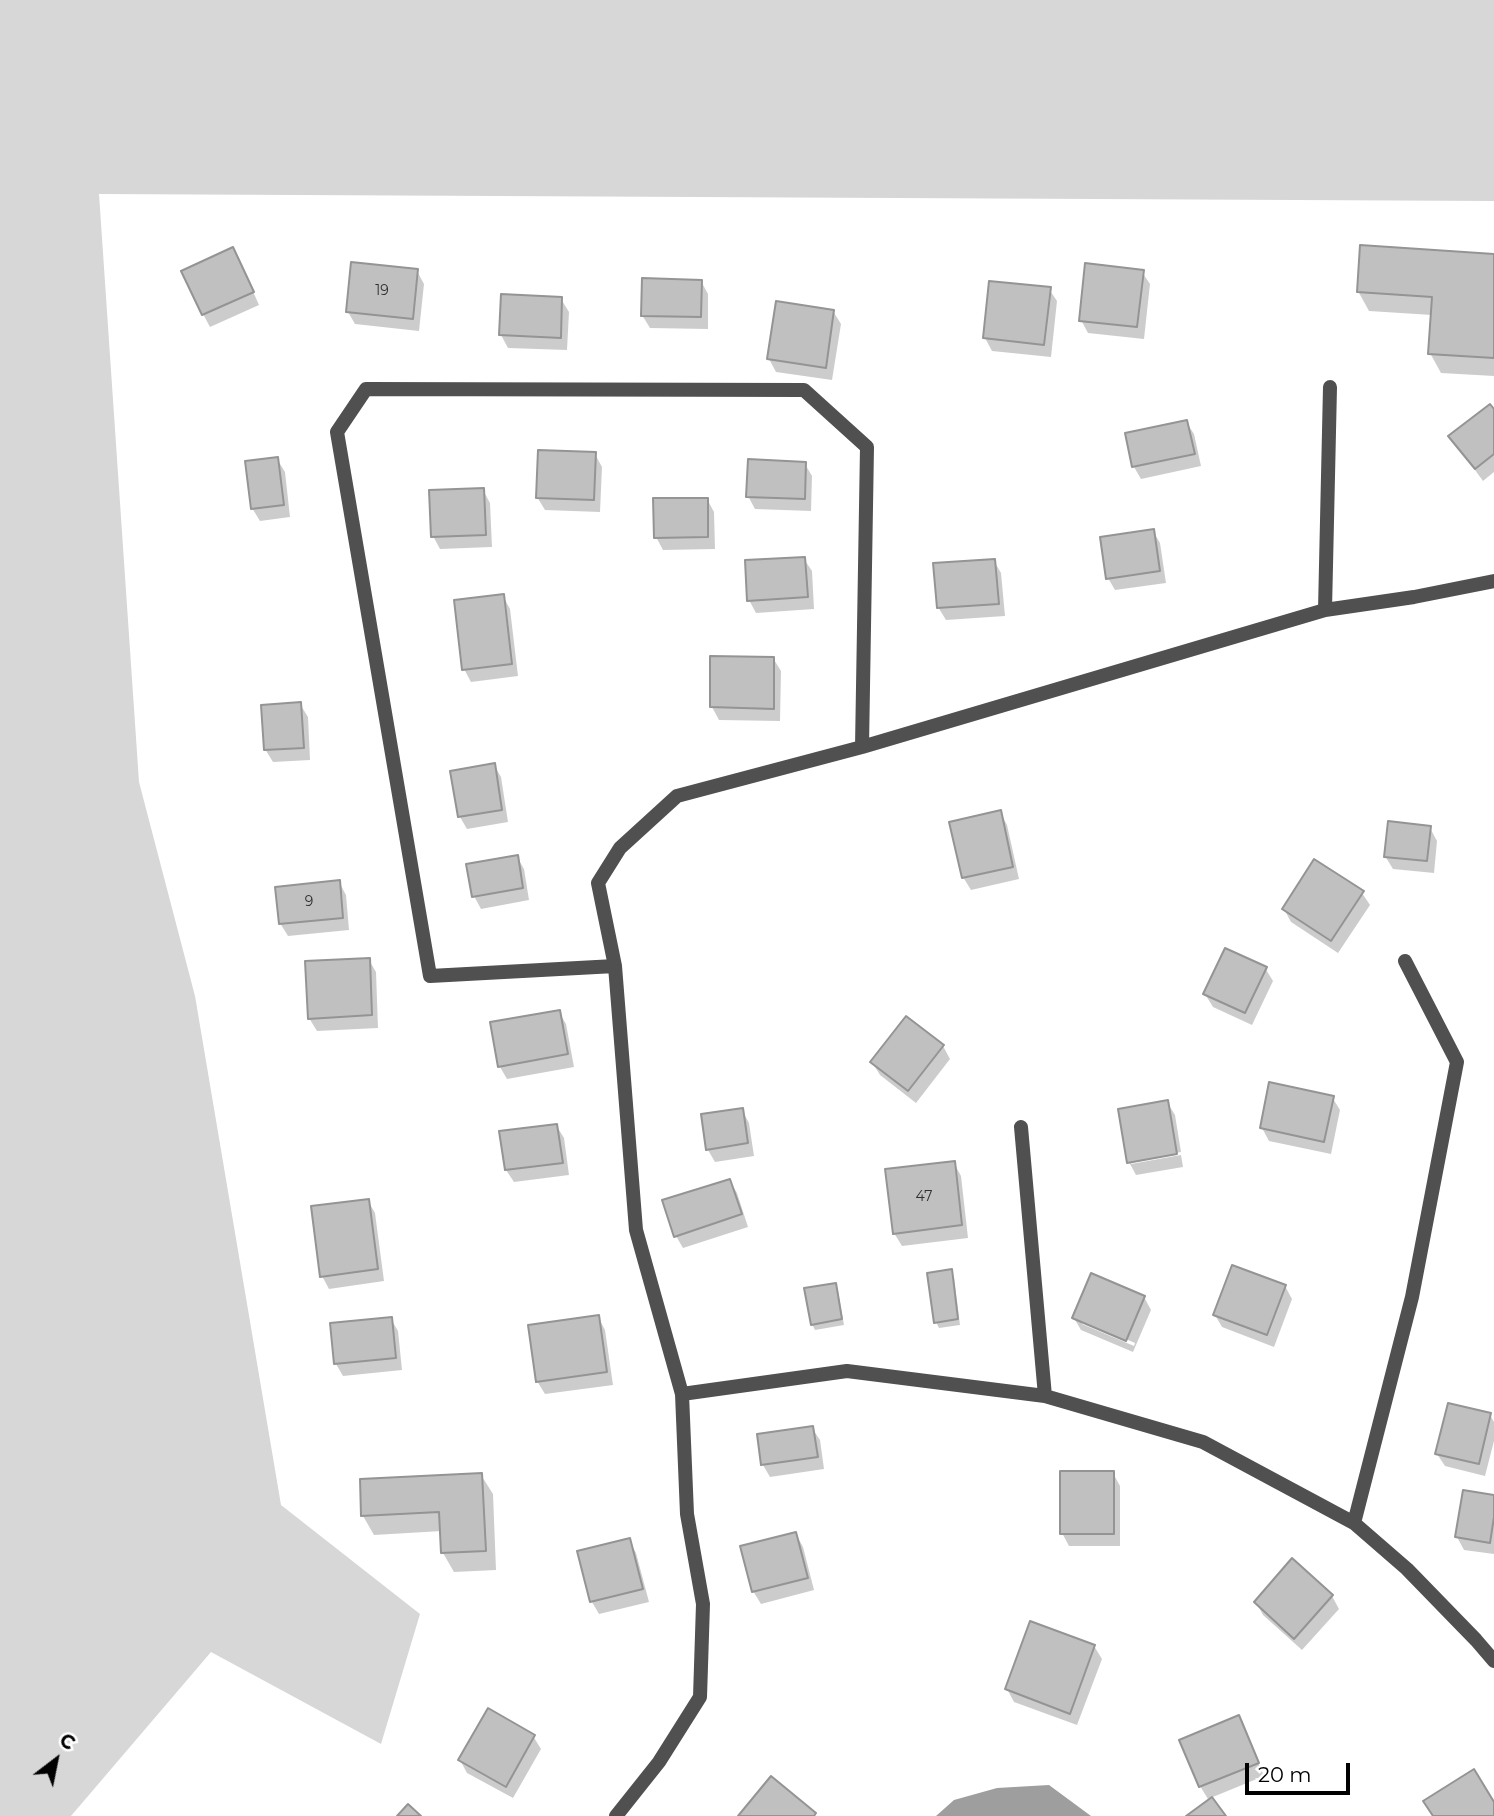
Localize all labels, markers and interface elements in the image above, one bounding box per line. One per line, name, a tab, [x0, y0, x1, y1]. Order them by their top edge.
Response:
house number: 19	[375, 283, 389, 299]
house number: 9	[305, 894, 313, 910]
house number: 47	[916, 1189, 932, 1205]
north arrow	[21, 1725, 91, 1795]
text: С	[55, 1728, 79, 1755]
scale bar	[1249, 1750, 1354, 1794]
text: 20 m	[1258, 1762, 1312, 1787]

